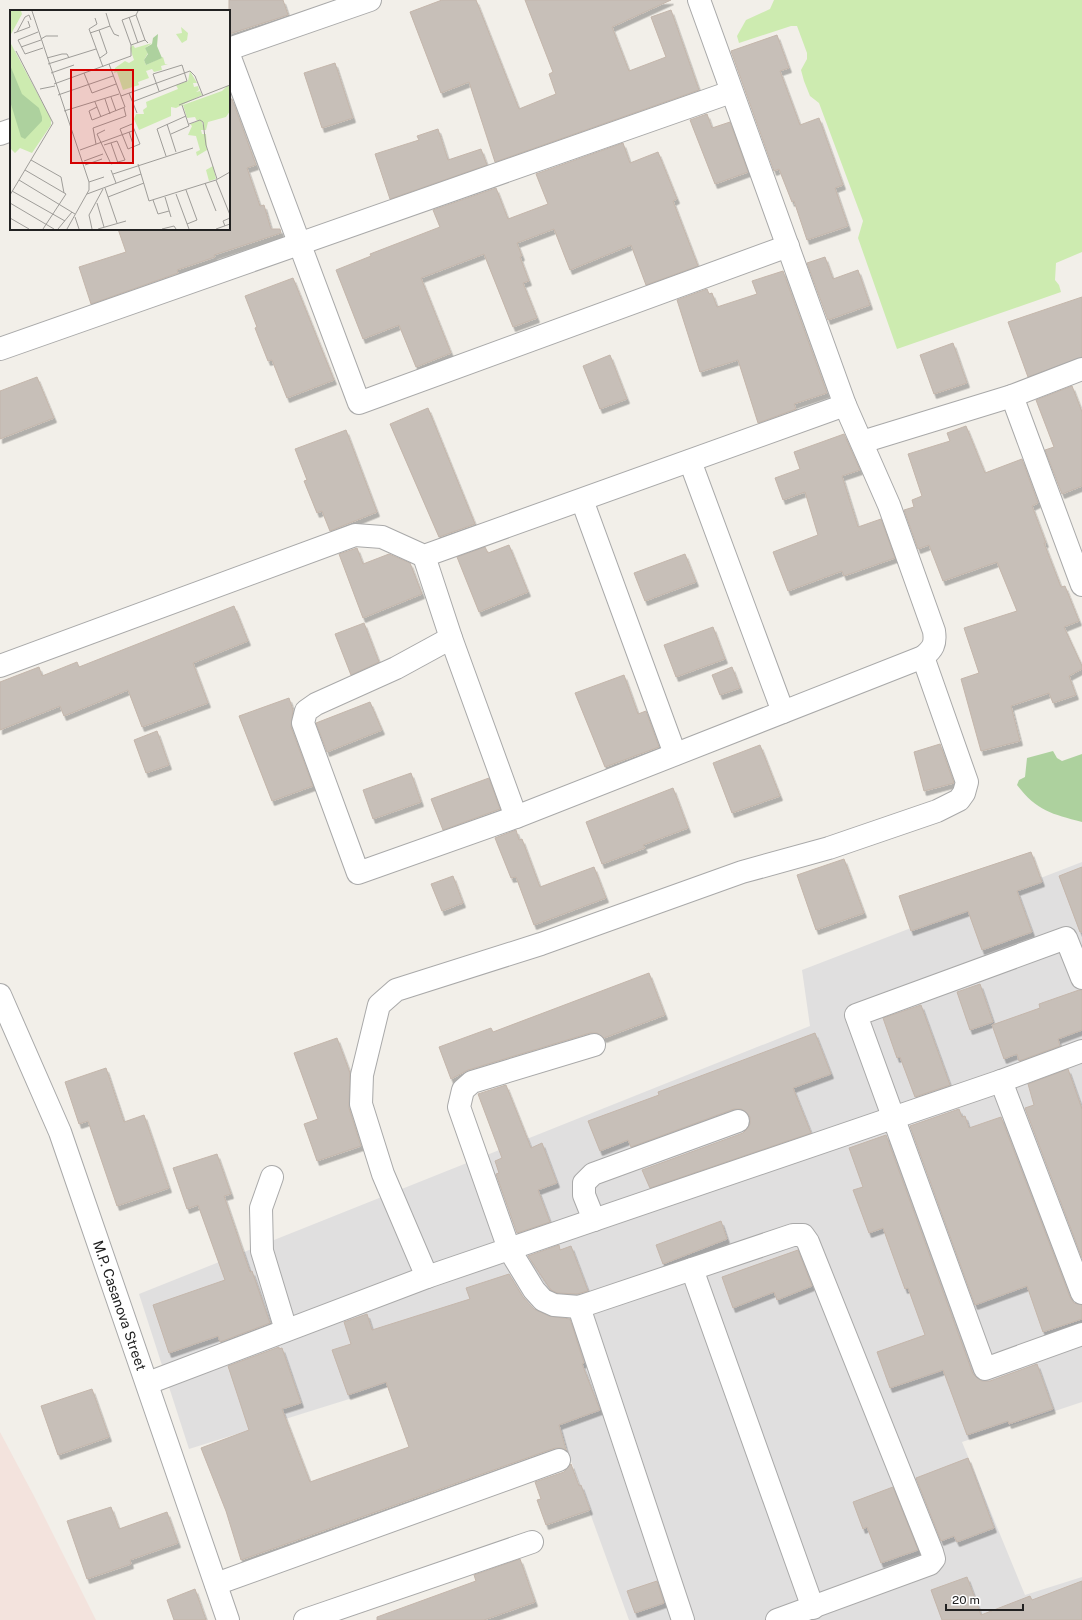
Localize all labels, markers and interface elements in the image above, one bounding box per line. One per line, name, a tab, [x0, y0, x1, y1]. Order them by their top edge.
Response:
inset map	[10, 10, 230, 230]
street label: M.P. Casanova Street	[90, 1238, 149, 1373]
scale bar	[946, 1586, 1023, 1612]
text: 20 m	[952, 1593, 980, 1607]

